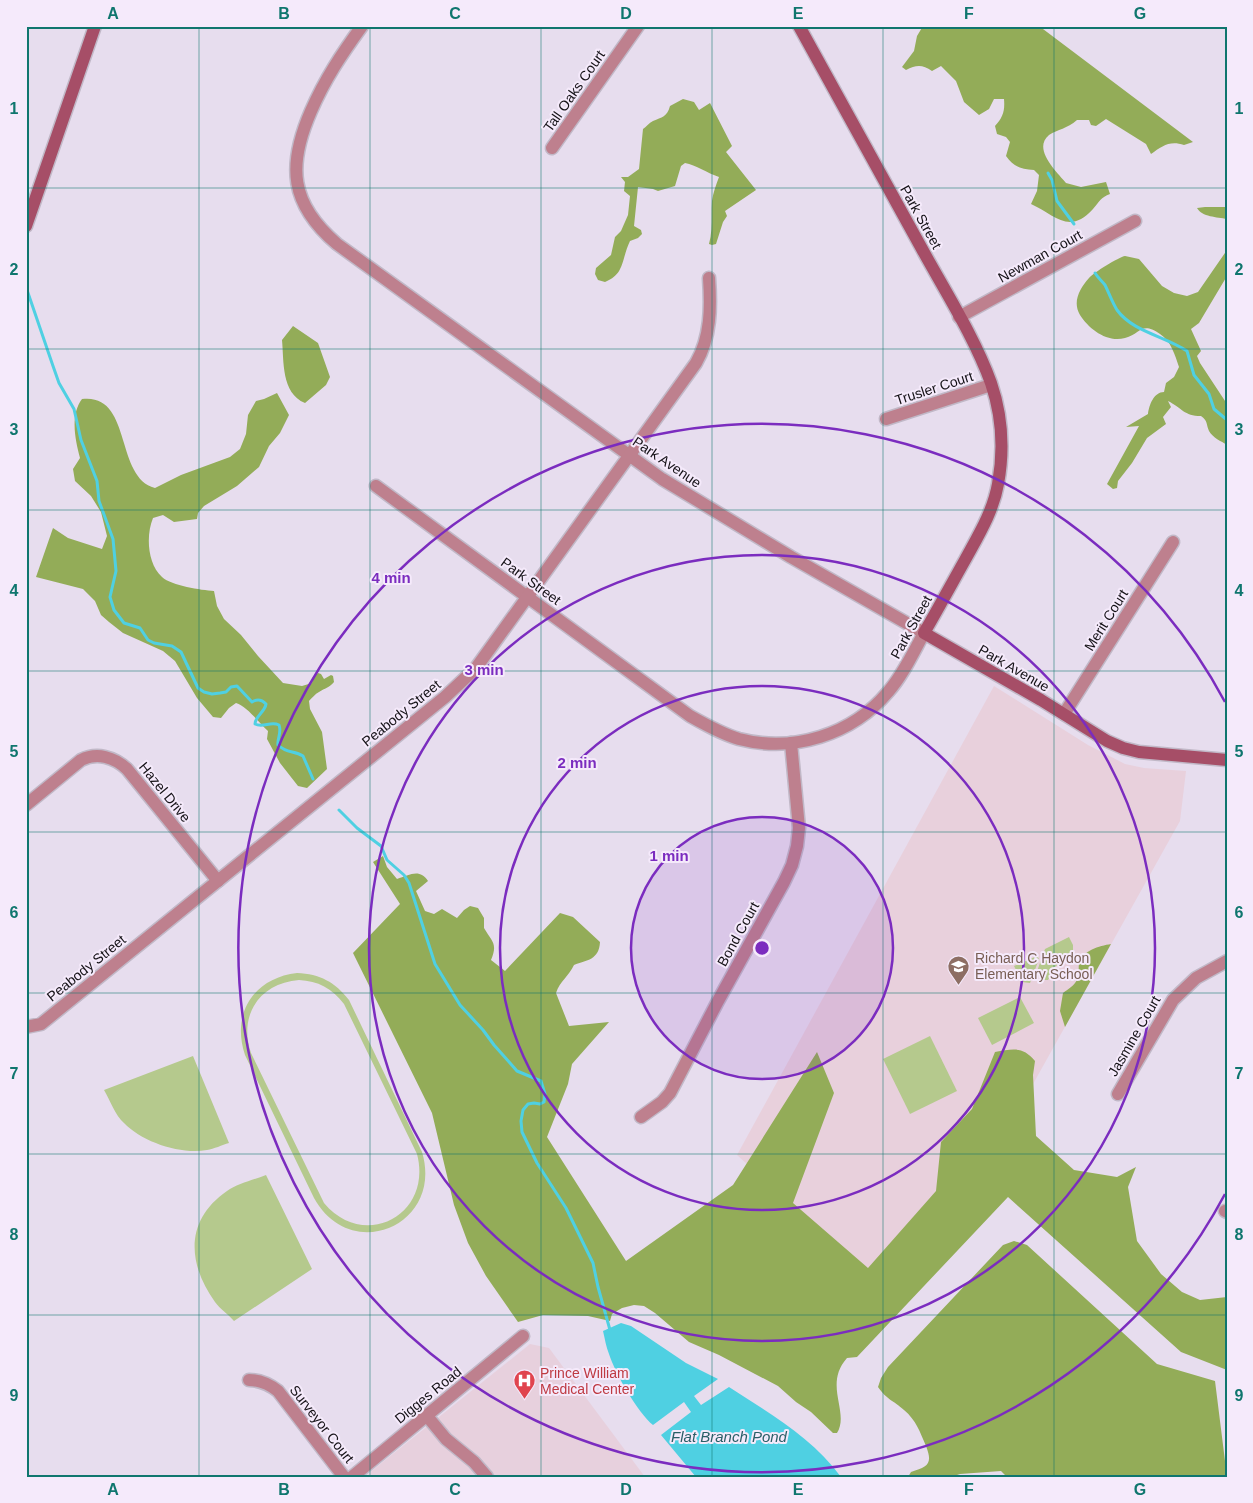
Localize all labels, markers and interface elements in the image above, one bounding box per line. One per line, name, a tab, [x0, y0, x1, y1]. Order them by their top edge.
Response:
text: A	[107, 5, 119, 22]
text: B	[278, 5, 290, 22]
text: C	[449, 5, 461, 22]
text: D	[620, 5, 632, 22]
text: E	[793, 5, 804, 22]
text: F	[964, 5, 974, 22]
text: G	[1134, 5, 1146, 22]
street label: Tall Oaks Court	[540, 47, 608, 135]
text: 1	[10, 100, 19, 117]
text: 1	[1235, 100, 1244, 117]
street label: Park Street	[897, 182, 945, 252]
street label: Newman Court	[995, 226, 1085, 286]
text: 2	[10, 261, 19, 278]
text: 2	[1235, 261, 1244, 278]
street label: Trusler Court	[893, 368, 975, 408]
text: 3	[10, 421, 19, 438]
text: 3	[1235, 421, 1244, 438]
street label: Park Avenue	[630, 433, 704, 491]
street label: Park Street	[498, 554, 564, 608]
text: 4 min	[371, 569, 411, 586]
text: 4	[10, 582, 19, 599]
text: 4	[1235, 582, 1244, 599]
street label: Merit Court	[1081, 586, 1131, 654]
street label: Park Street	[887, 592, 935, 662]
street label: Park Avenue	[976, 641, 1052, 695]
text: 3 min	[464, 661, 504, 678]
street label: Peabody Street	[358, 676, 444, 750]
text: 5	[10, 743, 19, 760]
text: 5	[1235, 743, 1244, 760]
text: 2 min	[557, 754, 597, 771]
street label: Hazel Drive	[136, 759, 194, 825]
text: 1 min	[649, 847, 689, 864]
street label: Bond Court	[714, 899, 762, 969]
text: 6	[10, 904, 19, 921]
text: 6	[1235, 904, 1244, 921]
street label: Peabody Street	[43, 931, 129, 1005]
centre of rings	[753, 939, 771, 957]
place label: Richard C Haydon Elementary School	[975, 950, 1093, 982]
school or university icon: Richard C Haydon Elementary School	[947, 954, 971, 985]
street label: Jasmine Court	[1105, 993, 1164, 1079]
text: 7	[10, 1065, 19, 1082]
text: 7	[1235, 1065, 1244, 1082]
text: 8	[10, 1226, 19, 1243]
text: 8	[1235, 1226, 1244, 1243]
street label: Digges Road	[392, 1363, 464, 1427]
place label: Prince William Medical Center	[540, 1365, 634, 1397]
hospital icon: Prince William Medical Center	[512, 1369, 536, 1400]
street label: Surveyor Court	[287, 1382, 357, 1466]
text: 9	[10, 1387, 19, 1404]
text: 9	[1235, 1387, 1244, 1404]
water label: Flat Branch Pond	[671, 1428, 788, 1445]
text: A	[107, 1481, 119, 1498]
text: B	[278, 1481, 290, 1498]
text: C	[449, 1481, 461, 1498]
text: D	[620, 1481, 632, 1498]
text: E	[793, 1481, 804, 1498]
text: F	[964, 1481, 974, 1498]
text: G	[1134, 1481, 1146, 1498]

